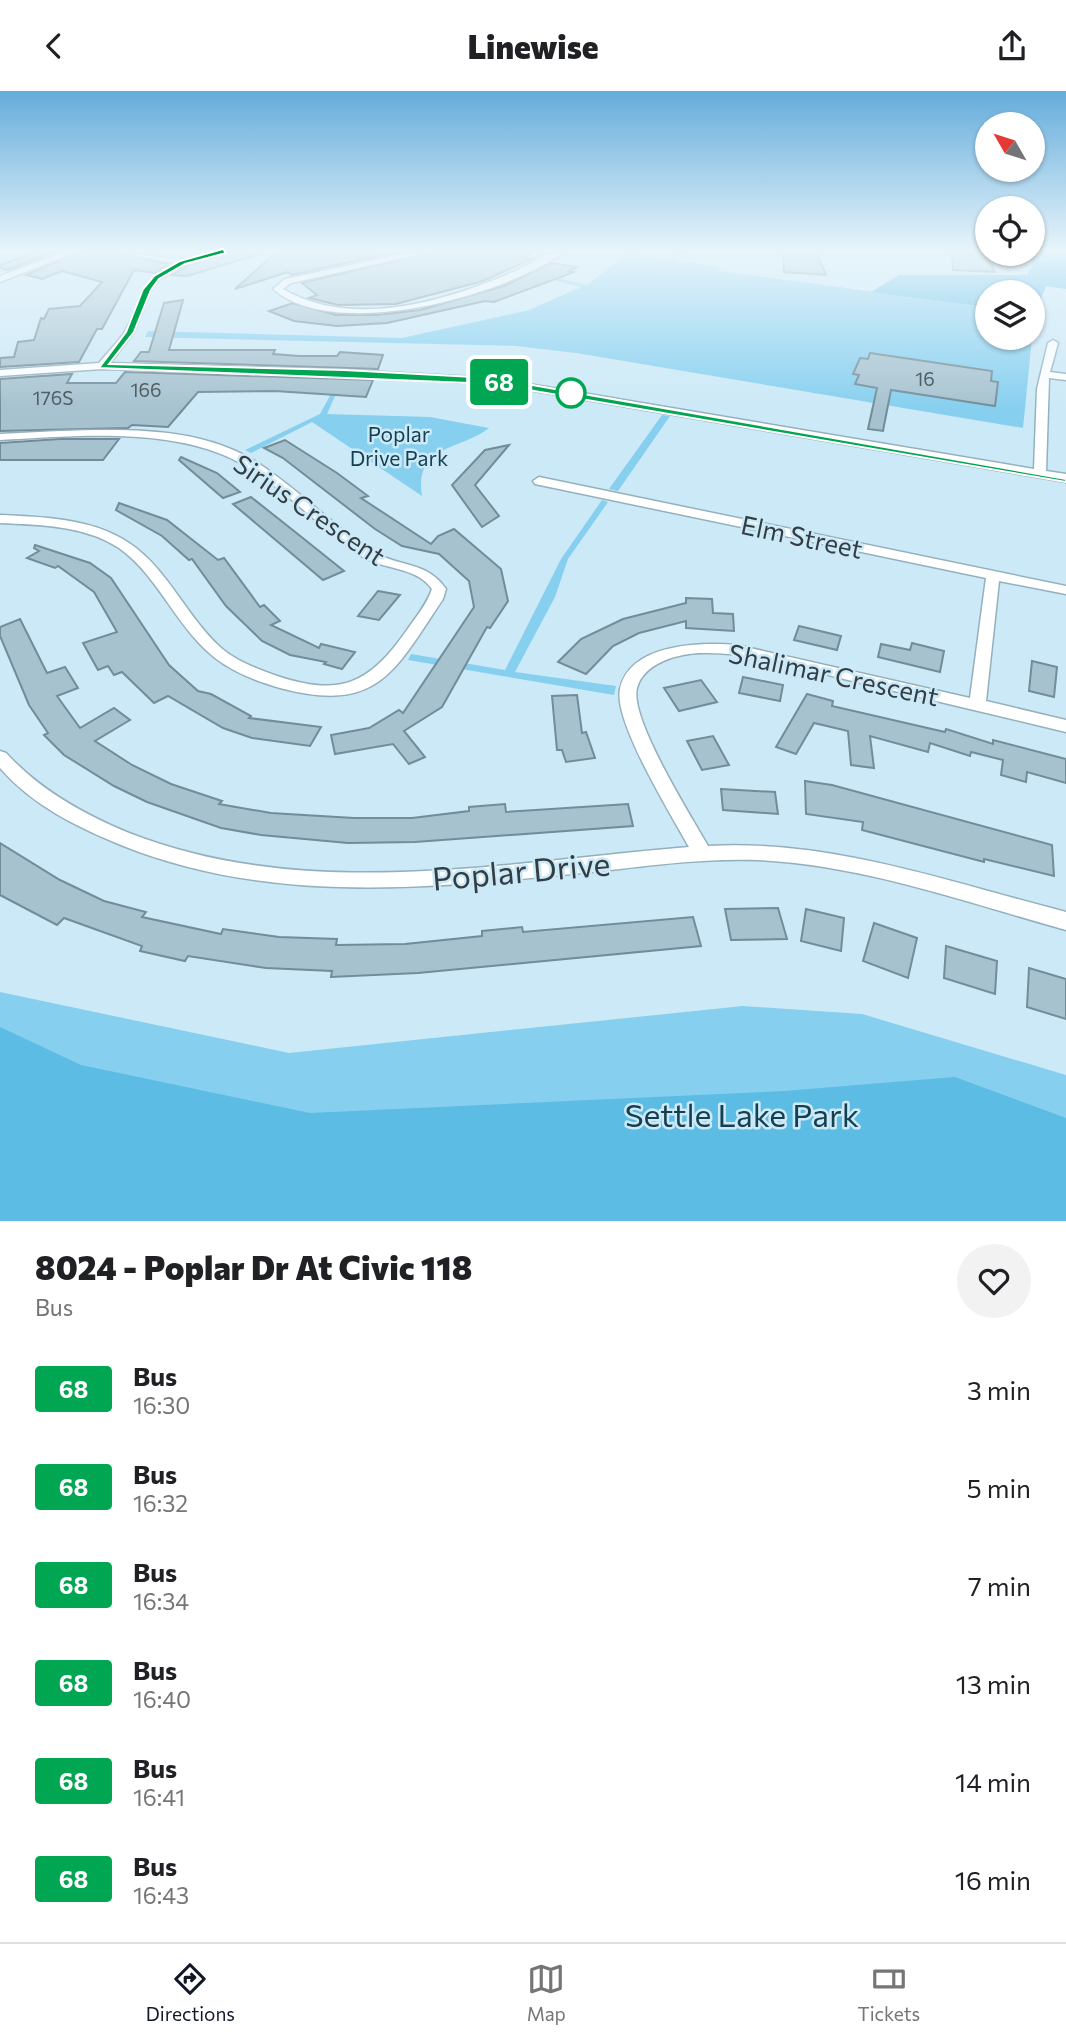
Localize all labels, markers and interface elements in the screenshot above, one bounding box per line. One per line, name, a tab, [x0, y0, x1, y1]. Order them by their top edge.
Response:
text: Linewise	[467, 26, 599, 66]
icon: back	[35, 27, 73, 65]
icon: share	[993, 27, 1031, 65]
north arrow	[975, 112, 1045, 182]
map controls	[975, 112, 1045, 350]
button: locate	[975, 196, 1045, 266]
button: layers	[975, 280, 1045, 350]
line badge: 68	[468, 359, 530, 405]
text: 68	[484, 367, 514, 396]
house number: 16	[915, 367, 935, 390]
house number: 166	[130, 378, 162, 401]
unlabelled marker	[556, 378, 586, 408]
house number: 176S	[33, 386, 73, 409]
park label: Poplar Drive Park	[350, 421, 448, 470]
street label: Sirius Crescent	[228, 447, 392, 571]
street label: Elm Street	[739, 508, 865, 564]
street label: Shalimar Crescent	[726, 637, 942, 711]
street label: Poplar Drive	[430, 842, 612, 898]
park label: Settle Lake Park	[625, 1094, 859, 1134]
button: heart	[957, 1244, 1031, 1318]
text: 8024 - Poplar Dr At Civic 118	[35, 1246, 472, 1287]
text: Bus	[35, 1293, 73, 1321]
text: Bus	[133, 1360, 177, 1391]
text: 68	[59, 1374, 88, 1403]
text: 3 min	[967, 1374, 1031, 1405]
text: 16:30	[133, 1391, 190, 1419]
text: Bus	[133, 1458, 177, 1489]
text: 68	[59, 1472, 88, 1501]
text: 5 min	[967, 1472, 1031, 1503]
text: 16:32	[133, 1489, 188, 1517]
text: Bus	[133, 1556, 177, 1587]
text: 68	[59, 1570, 88, 1599]
text: 7 min	[968, 1570, 1031, 1601]
text: 16:34	[133, 1587, 189, 1615]
text: Bus	[133, 1654, 177, 1685]
text: 68	[59, 1668, 88, 1697]
text: 13 min	[956, 1668, 1031, 1699]
text: 16:40	[133, 1685, 191, 1713]
text: Bus	[133, 1752, 177, 1783]
text: 68	[59, 1766, 88, 1795]
text: 14 min	[955, 1766, 1031, 1797]
text: 16:41	[133, 1783, 185, 1811]
text: Bus	[133, 1850, 177, 1881]
text: 68	[59, 1864, 88, 1893]
text: 16 min	[955, 1864, 1031, 1895]
text: 16:43	[133, 1881, 189, 1909]
tab: Directions	[146, 1960, 235, 2025]
tab: Map	[527, 1960, 566, 2025]
tab: Tickets	[857, 1960, 920, 2025]

